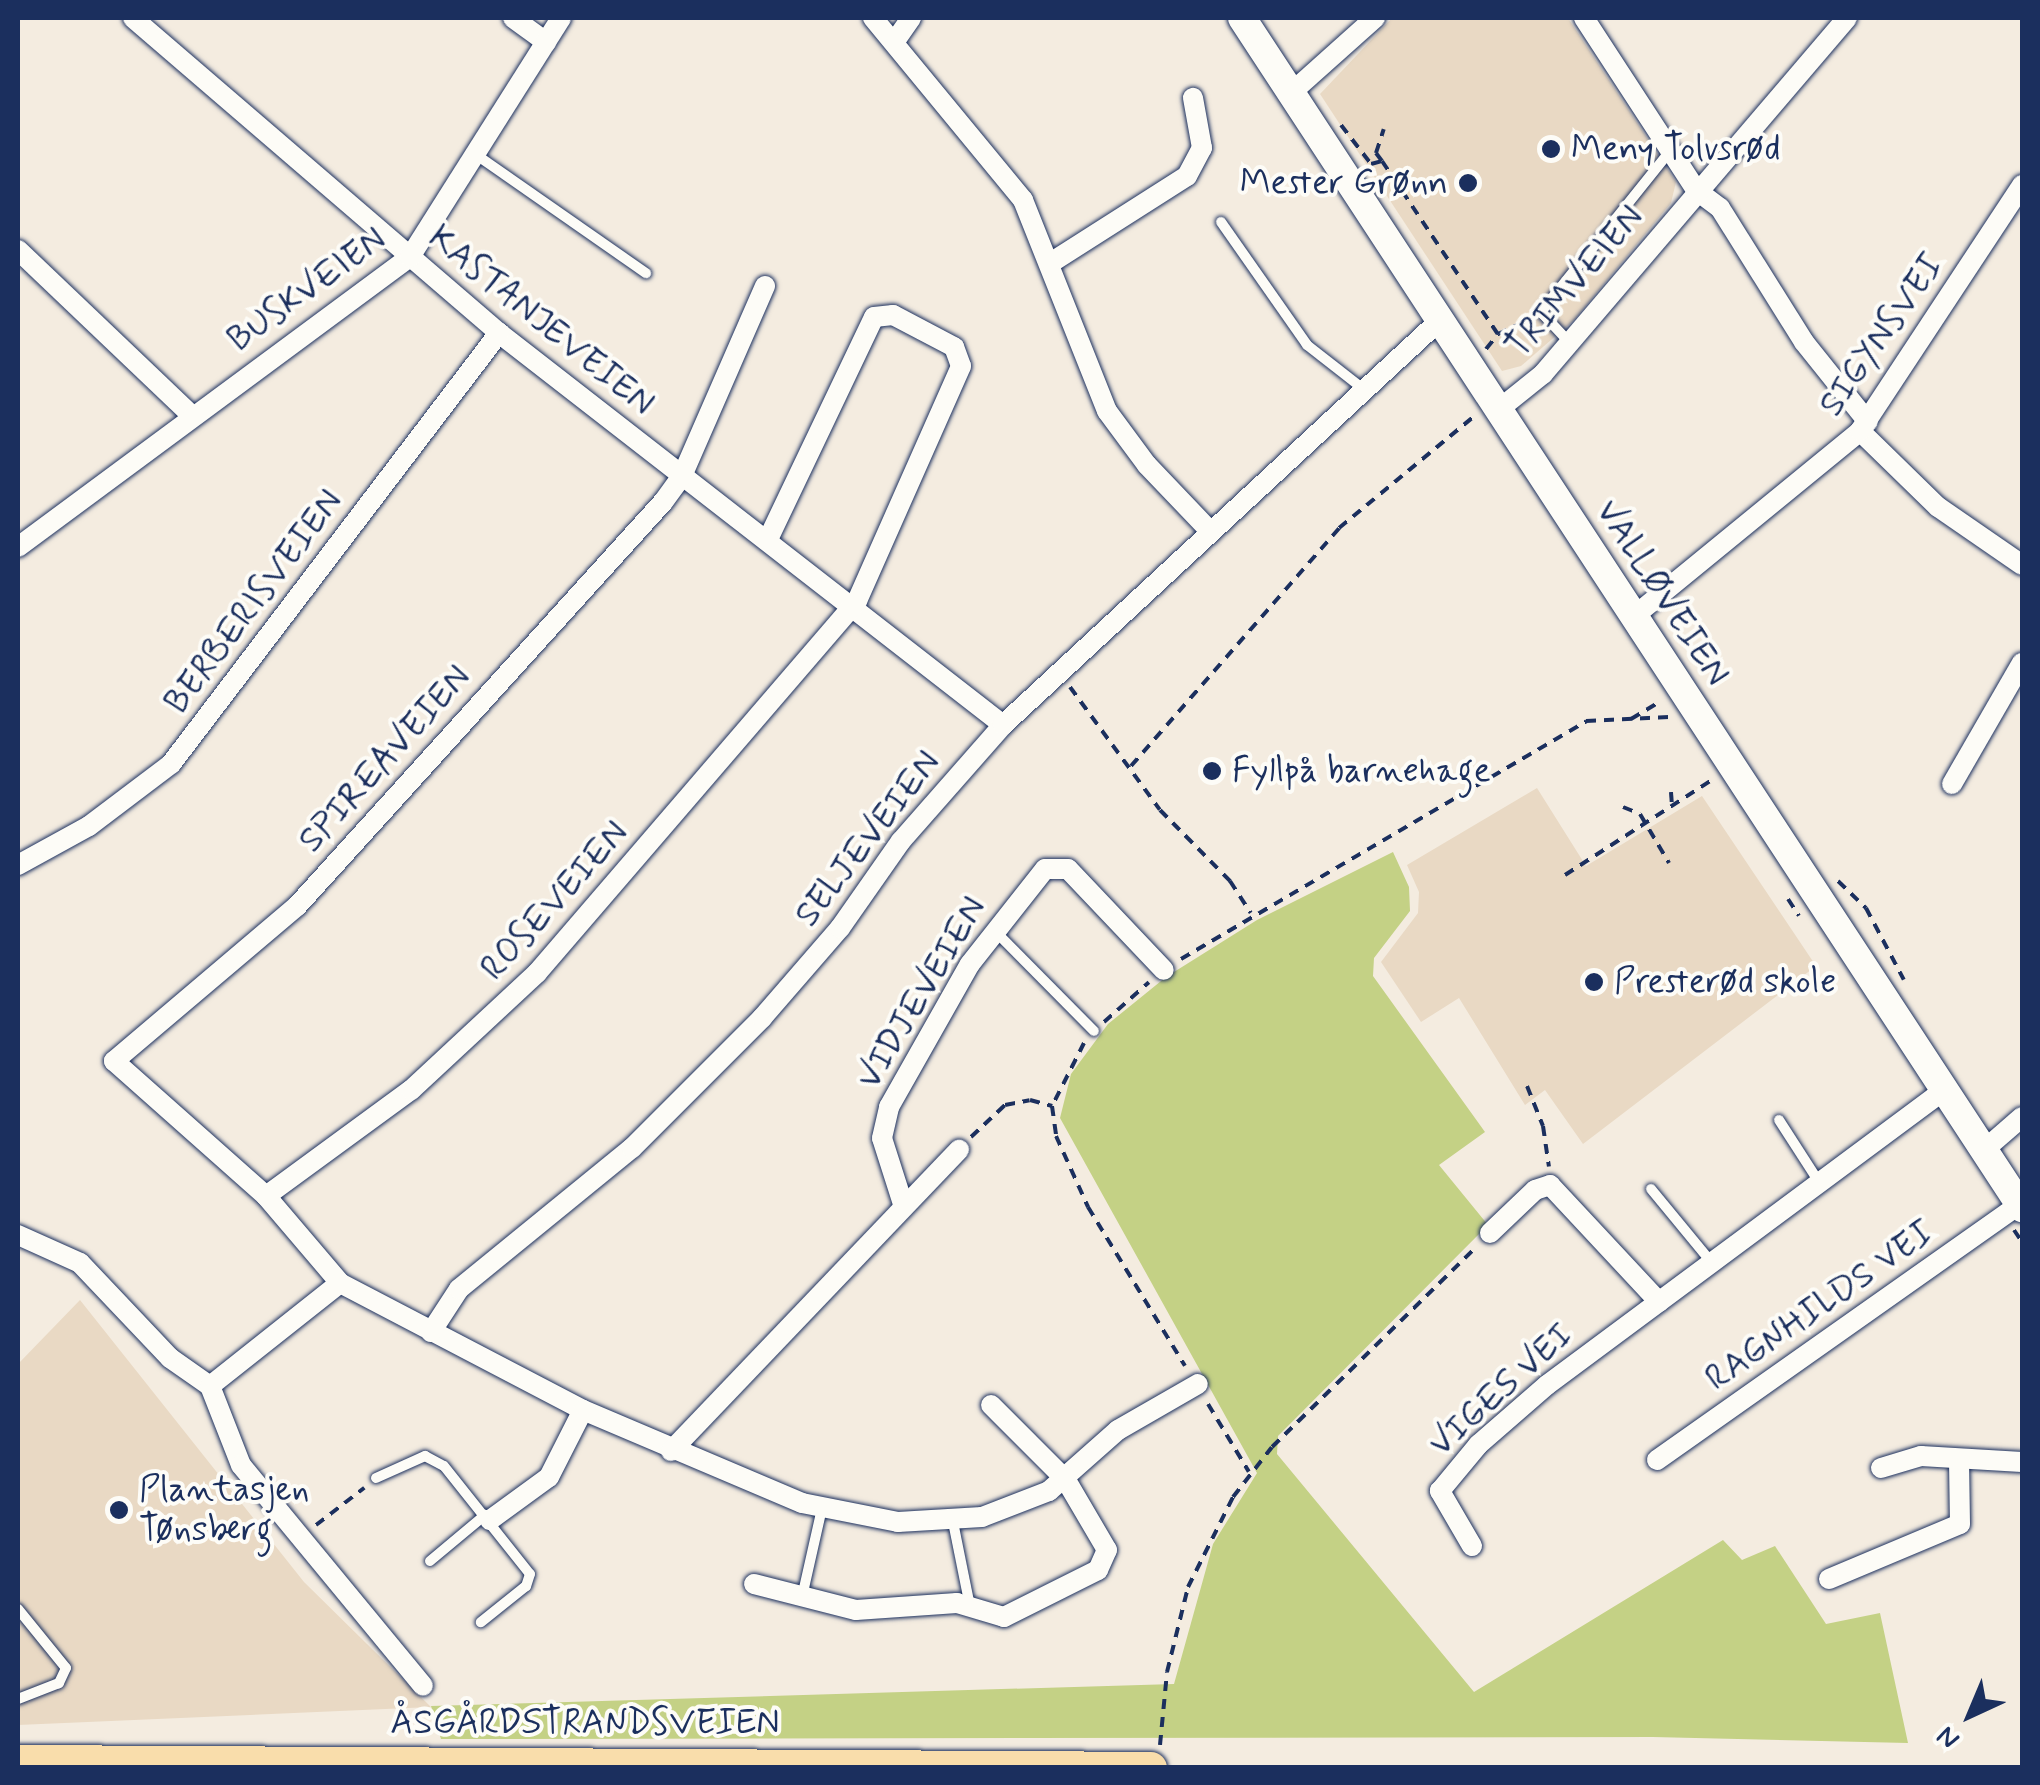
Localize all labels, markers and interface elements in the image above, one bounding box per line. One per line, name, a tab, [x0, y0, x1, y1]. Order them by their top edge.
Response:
place label: Meny Tolvsrød	[1571, 128, 1780, 170]
marker: Meny Tolvsrød	[1540, 138, 1562, 160]
place label: Mester Grønn	[1242, 162, 1448, 204]
marker: Mester Grønn	[1457, 172, 1479, 194]
street label: TRIMVEIEN	[1497, 197, 1653, 367]
street label: KASTANJEVEIEN	[419, 217, 663, 425]
street label: BUSKVEIEN	[220, 219, 394, 361]
street label: SIGYNSVEI	[1811, 246, 1953, 424]
street label: BERBERISVEIEN	[156, 482, 352, 722]
street label: VALLØVEIEN	[1586, 492, 1738, 694]
street label: SPIREAVEIEN	[290, 657, 480, 861]
street label: SELJEVEIEN	[786, 743, 950, 935]
place label: Fyllpå barnehage	[1232, 750, 1491, 792]
marker: Fyllpå barnehage	[1201, 760, 1223, 782]
street label: ROSEVEIEN	[472, 813, 638, 989]
street label: VIDJEVEIEN	[848, 889, 996, 1097]
place label: Presterød skole	[1614, 961, 1837, 1003]
marker: Presterød skole	[1583, 971, 1605, 993]
street label: RAGNHILDS VEI	[1698, 1212, 1942, 1400]
street label: VIGES VEI	[1420, 1314, 1582, 1466]
place label: Plantasjen Tønsberg	[139, 1469, 309, 1551]
marker: Plantasjen Tønsberg	[108, 1499, 130, 1521]
north arrow	[1920, 1665, 2020, 1765]
street label: ÅSGÅRDSTRANDSVEIEN	[390, 1702, 780, 1744]
text: N	[1929, 1717, 1968, 1757]

